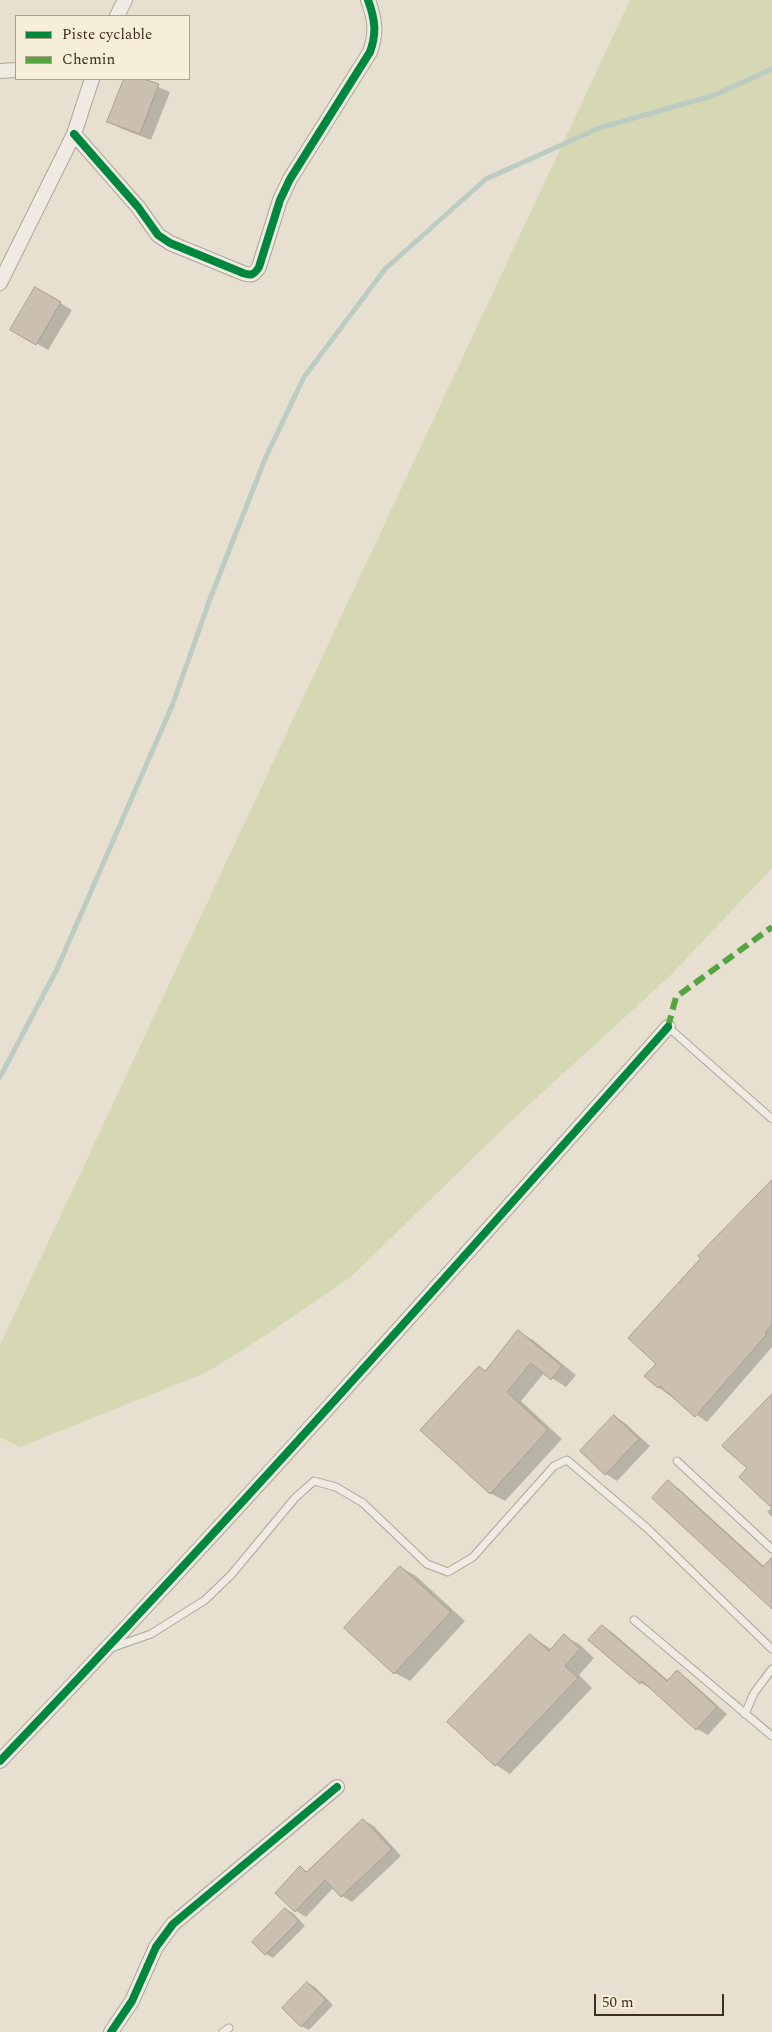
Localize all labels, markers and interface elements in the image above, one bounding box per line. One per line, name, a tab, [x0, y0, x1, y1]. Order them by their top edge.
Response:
legend	[15, 15, 190, 80]
text: Piste cyclable	[62, 23, 152, 46]
text: Chemin	[62, 48, 115, 71]
scale bar	[597, 1984, 727, 2016]
text: 50 m	[602, 1991, 634, 2014]

